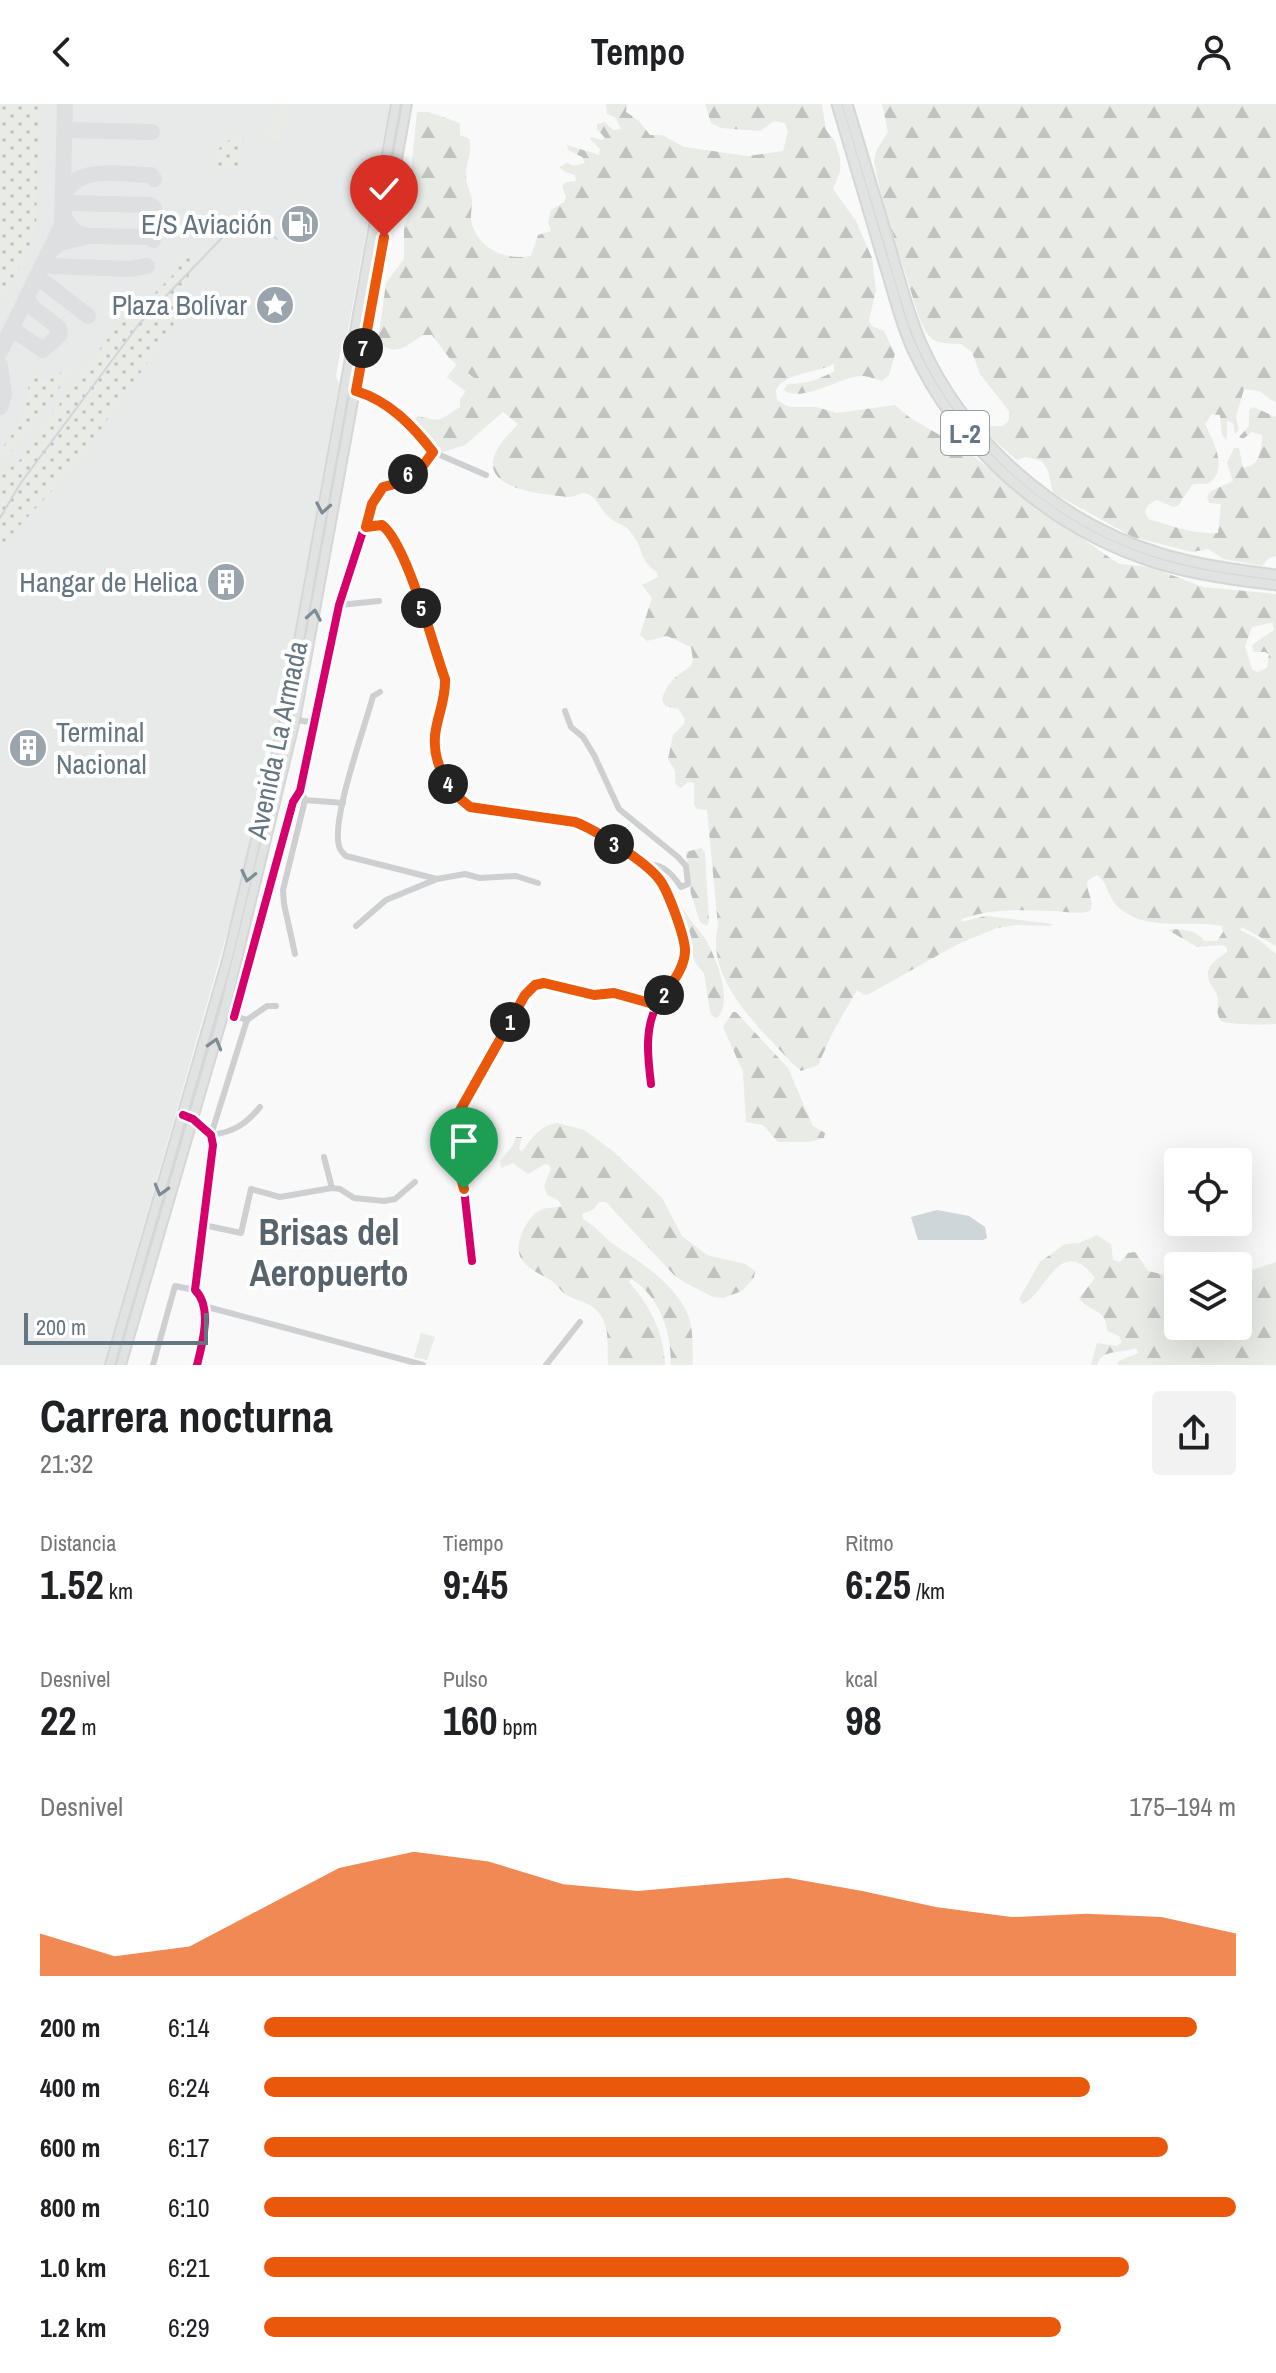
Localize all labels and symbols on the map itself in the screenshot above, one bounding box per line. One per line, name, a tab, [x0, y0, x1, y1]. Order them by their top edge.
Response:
pin	[350, 155, 418, 237]
fuel station icon: E/S Aviación	[279, 203, 321, 245]
place label: E/S Aviación	[141, 205, 272, 243]
place icon: Plaza Bolívar	[254, 284, 296, 326]
place label: Plaza Bolívar	[112, 286, 247, 324]
pin: 7	[343, 328, 383, 368]
road number: L-2	[941, 411, 989, 455]
pin: 6	[388, 454, 428, 494]
one-way arrow	[315, 501, 332, 515]
building icon: Hangar de Helica	[205, 561, 247, 603]
place label: Hangar de Helica	[19, 563, 198, 601]
pin: 5	[401, 588, 441, 628]
one-way arrow	[305, 609, 322, 622]
street label: Avenida La Armada	[237, 637, 317, 843]
place label: Terminal Nacional	[56, 713, 147, 783]
building icon: Terminal Nacional	[7, 727, 49, 769]
pin: 4	[428, 764, 468, 804]
pin: 3	[594, 824, 634, 864]
one-way arrow	[240, 868, 257, 882]
pin: 2	[644, 975, 684, 1015]
pin: 1	[490, 1002, 530, 1042]
one-way arrow	[206, 1037, 222, 1051]
pin	[430, 1107, 498, 1189]
one-way arrow	[154, 1183, 171, 1197]
district label: Brisas del Aeropuerto	[249, 1208, 409, 1297]
scale bar	[24, 1309, 208, 1345]

